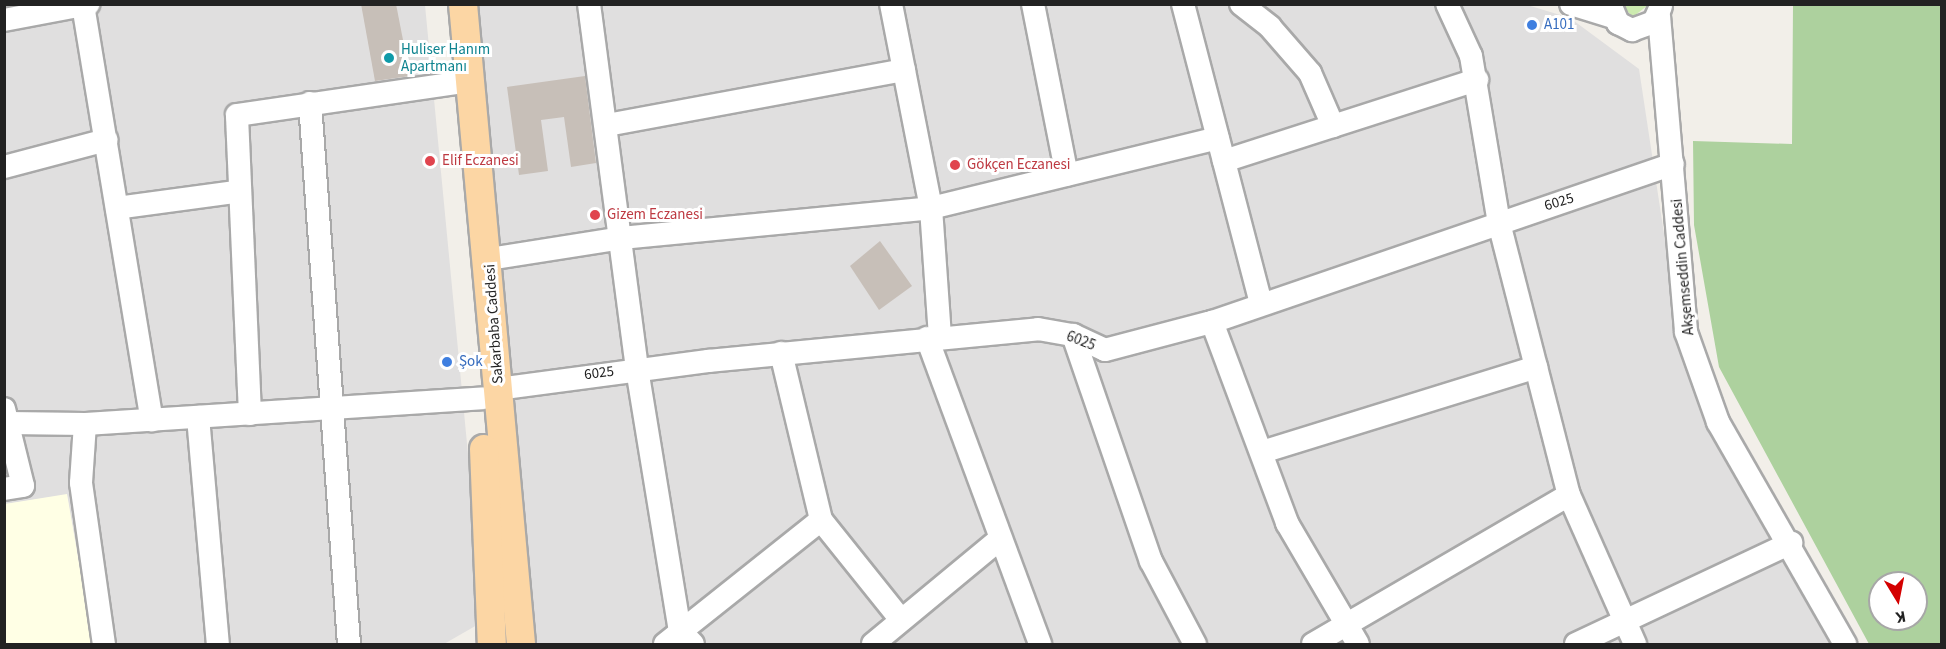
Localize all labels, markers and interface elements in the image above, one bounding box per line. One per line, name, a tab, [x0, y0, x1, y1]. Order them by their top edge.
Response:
place label: A101	[1544, 16, 1575, 34]
marker: A101	[1525, 18, 1539, 32]
place label: Huliser Hanım Apartmanı	[401, 40, 490, 75]
marker: Huliser Hanım Apartmanı	[382, 51, 396, 65]
place label: Elif Eczanesi	[442, 152, 519, 170]
marker: Elif Eczanesi	[423, 154, 437, 168]
place label: Gökçen Eczanesi	[967, 156, 1071, 174]
marker: Gökçen Eczanesi	[948, 158, 962, 172]
street label: 6025	[1542, 189, 1576, 215]
street label: Akşemseddin Caddesi	[1668, 198, 1698, 336]
place label: Gizem Eczanesi	[607, 206, 703, 224]
marker: Gizem Eczanesi	[588, 208, 602, 222]
street label: Sakarbaba Caddesi	[481, 263, 507, 385]
street label: 6025	[1064, 327, 1098, 355]
place label: Şok	[459, 353, 483, 371]
marker: Şok	[440, 355, 454, 369]
street label: 6025	[583, 362, 615, 384]
north arrow	[1868, 571, 1928, 631]
text: K	[1894, 605, 1908, 628]

